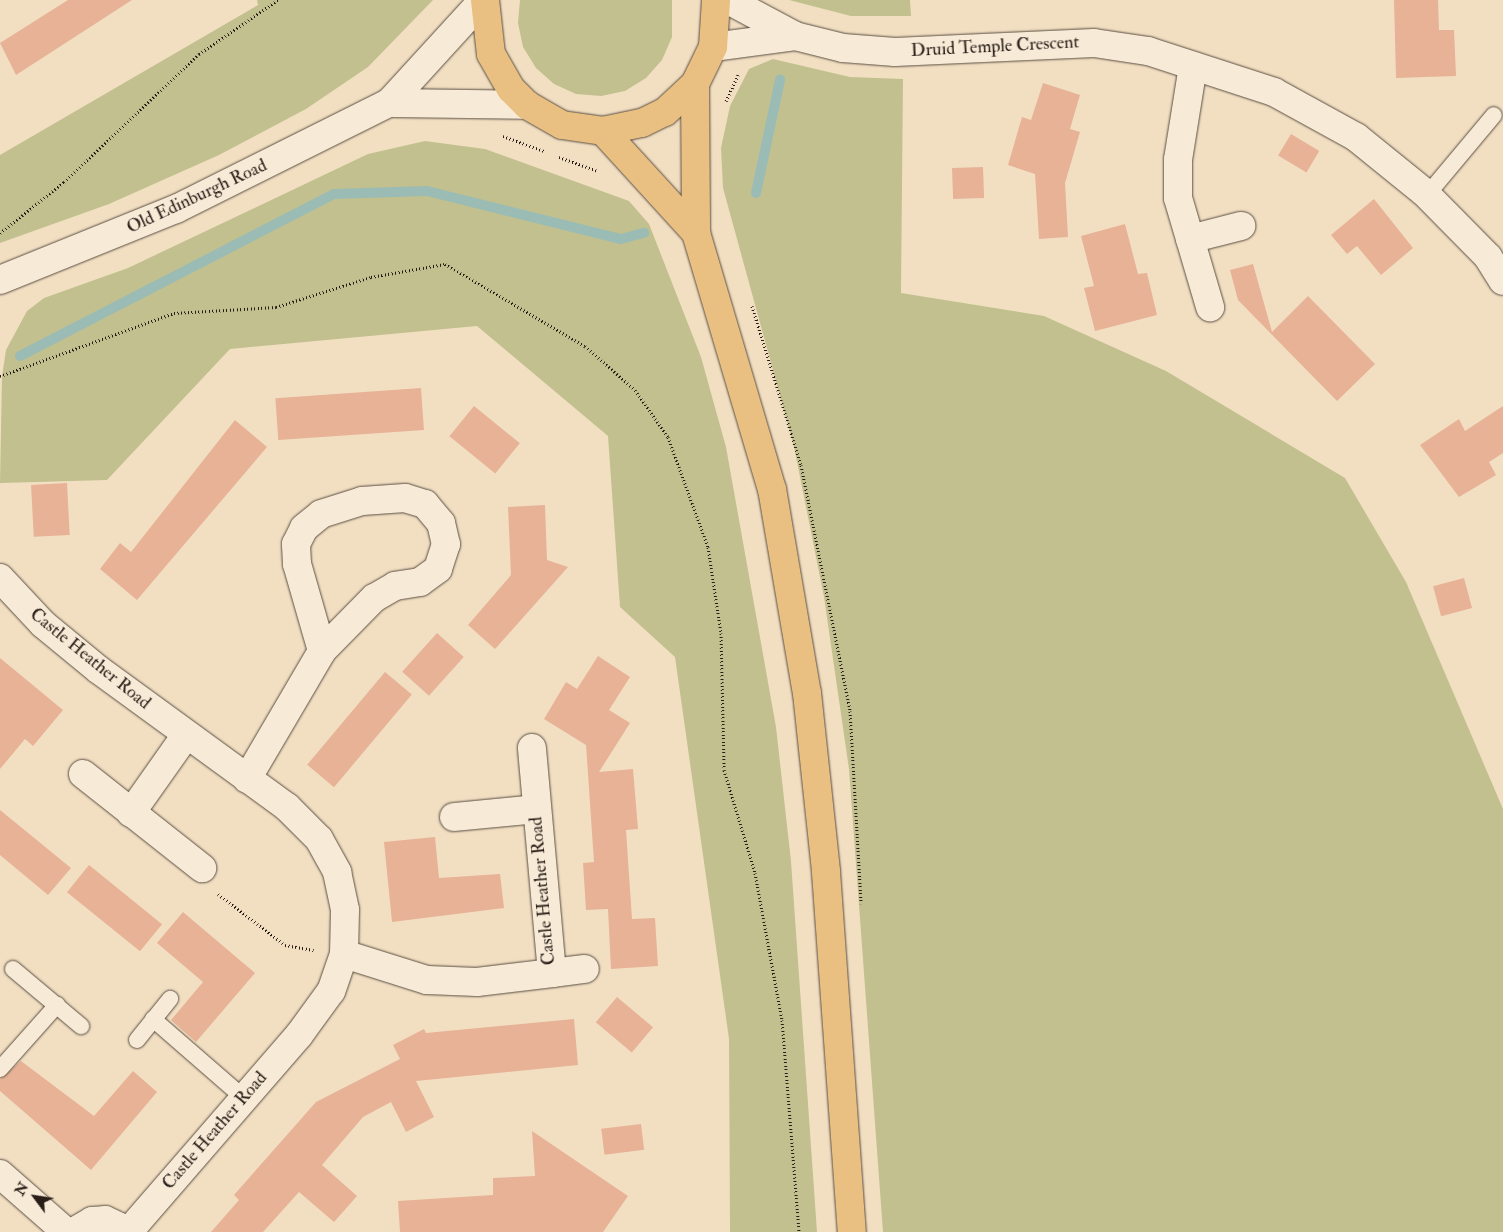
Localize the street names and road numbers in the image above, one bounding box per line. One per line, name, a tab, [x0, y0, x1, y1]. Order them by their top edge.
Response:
street label: Druid Temple Crescent	[910, 32, 1080, 62]
street label: Old Edinburgh Road	[124, 155, 270, 239]
street label: Castle Heather Road	[25, 604, 155, 714]
street label: Castle Heather Road	[526, 816, 560, 966]
street label: Castle Heather Road	[158, 1068, 272, 1194]

